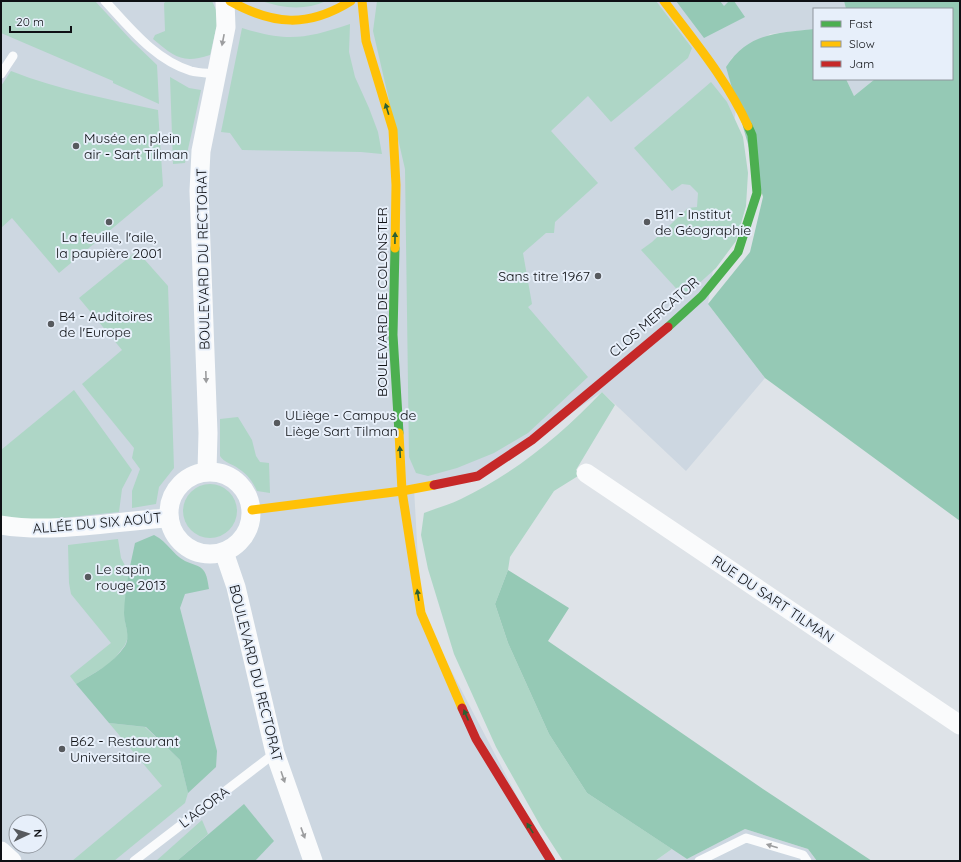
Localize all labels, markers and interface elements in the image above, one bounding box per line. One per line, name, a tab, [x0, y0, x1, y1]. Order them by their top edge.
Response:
scale bar	[10, 8, 71, 34]
legend	[813, 8, 953, 80]
text: 20 m	[16, 14, 44, 29]
text: Fast	[849, 16, 873, 31]
one-way arrow	[220, 34, 226, 46]
text: Slow	[849, 36, 875, 51]
text: Jam	[849, 56, 874, 71]
one-way arrow	[383, 103, 389, 115]
place label: Musée en plein air - Sart Tilman	[84, 129, 188, 163]
marker: Musée en plein air - Sart Tilman	[71, 141, 81, 151]
street label: BOULEVARD DU RECTORAT	[192, 168, 214, 350]
place label: B11 - Institut de Géographie	[655, 205, 751, 239]
street label: BOULEVARD DE COLONSTER	[373, 207, 391, 397]
marker: La feuille, l'aile, la paupière 2001	[104, 217, 114, 227]
marker: B11 - Institut de Géographie	[642, 217, 652, 227]
place label: La feuille, l'aile, la paupière 2001	[56, 228, 162, 262]
one-way arrow	[392, 231, 398, 244]
place label: Sans titre 1967	[498, 267, 590, 285]
marker: Sans titre 1967	[593, 271, 603, 281]
street label: CLOS MERCATOR	[605, 273, 703, 361]
place label: B4 - Auditoires de l'Europe	[59, 307, 153, 341]
marker: B4 - Auditoires de l'Europe	[46, 319, 56, 329]
one-way arrow	[203, 371, 209, 384]
place label: ULiège - Campus de Liège Sart Tilman	[285, 406, 416, 440]
marker: ULiège - Campus de Liège Sart Tilman	[272, 418, 282, 428]
one-way arrow	[396, 446, 403, 458]
street label: ALLÉE DU SIX AOÛT	[32, 508, 162, 538]
street label: RUE DU SART TILMAN	[708, 551, 838, 647]
place label: Le sapin rouge 2013	[96, 560, 166, 594]
marker: Le sapin rouge 2013	[83, 572, 93, 582]
street label: BOULEVARD DU RECTORAT	[225, 583, 287, 763]
one-way arrow	[415, 589, 421, 601]
one-way arrow	[462, 709, 468, 721]
place label: B62 - Restaurant Universitaire	[70, 732, 179, 766]
marker: B62 - Restaurant Universitaire	[57, 744, 67, 754]
one-way arrow	[280, 771, 286, 783]
street label: L'AGORA	[175, 782, 233, 832]
north arrow	[8, 814, 48, 854]
one-way arrow	[527, 822, 534, 834]
one-way arrow	[300, 827, 306, 839]
text: N	[31, 829, 45, 838]
one-way arrow	[766, 843, 778, 849]

